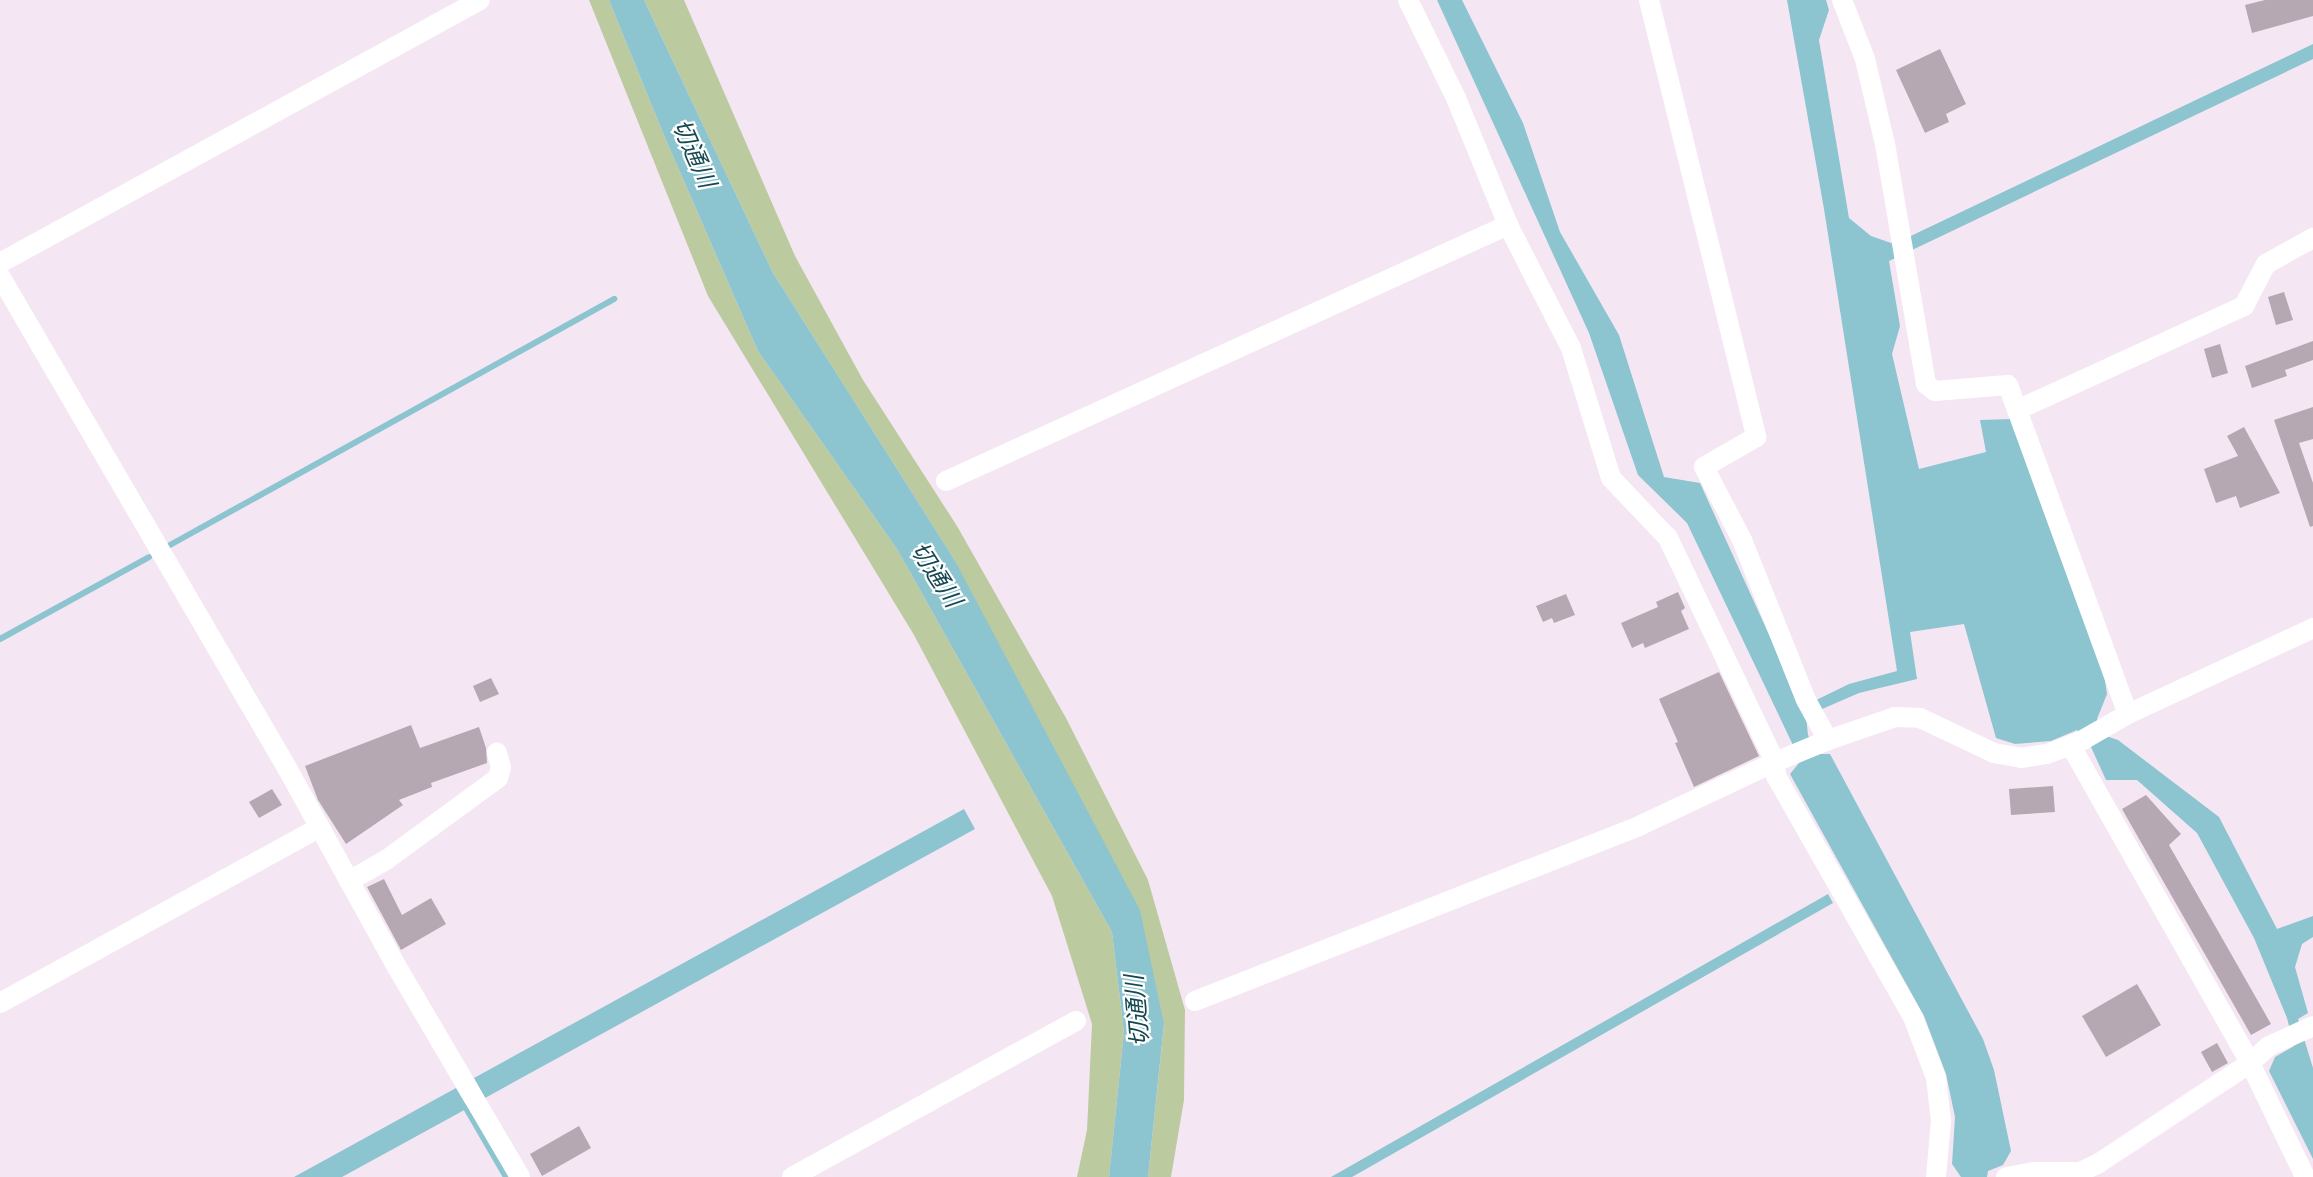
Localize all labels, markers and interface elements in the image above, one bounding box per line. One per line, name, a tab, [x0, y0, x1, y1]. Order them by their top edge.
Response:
water label: 切通川	[667, 114, 723, 192]
water label: 切通川	[905, 536, 969, 612]
water label: 切通川	[1119, 974, 1153, 1048]

